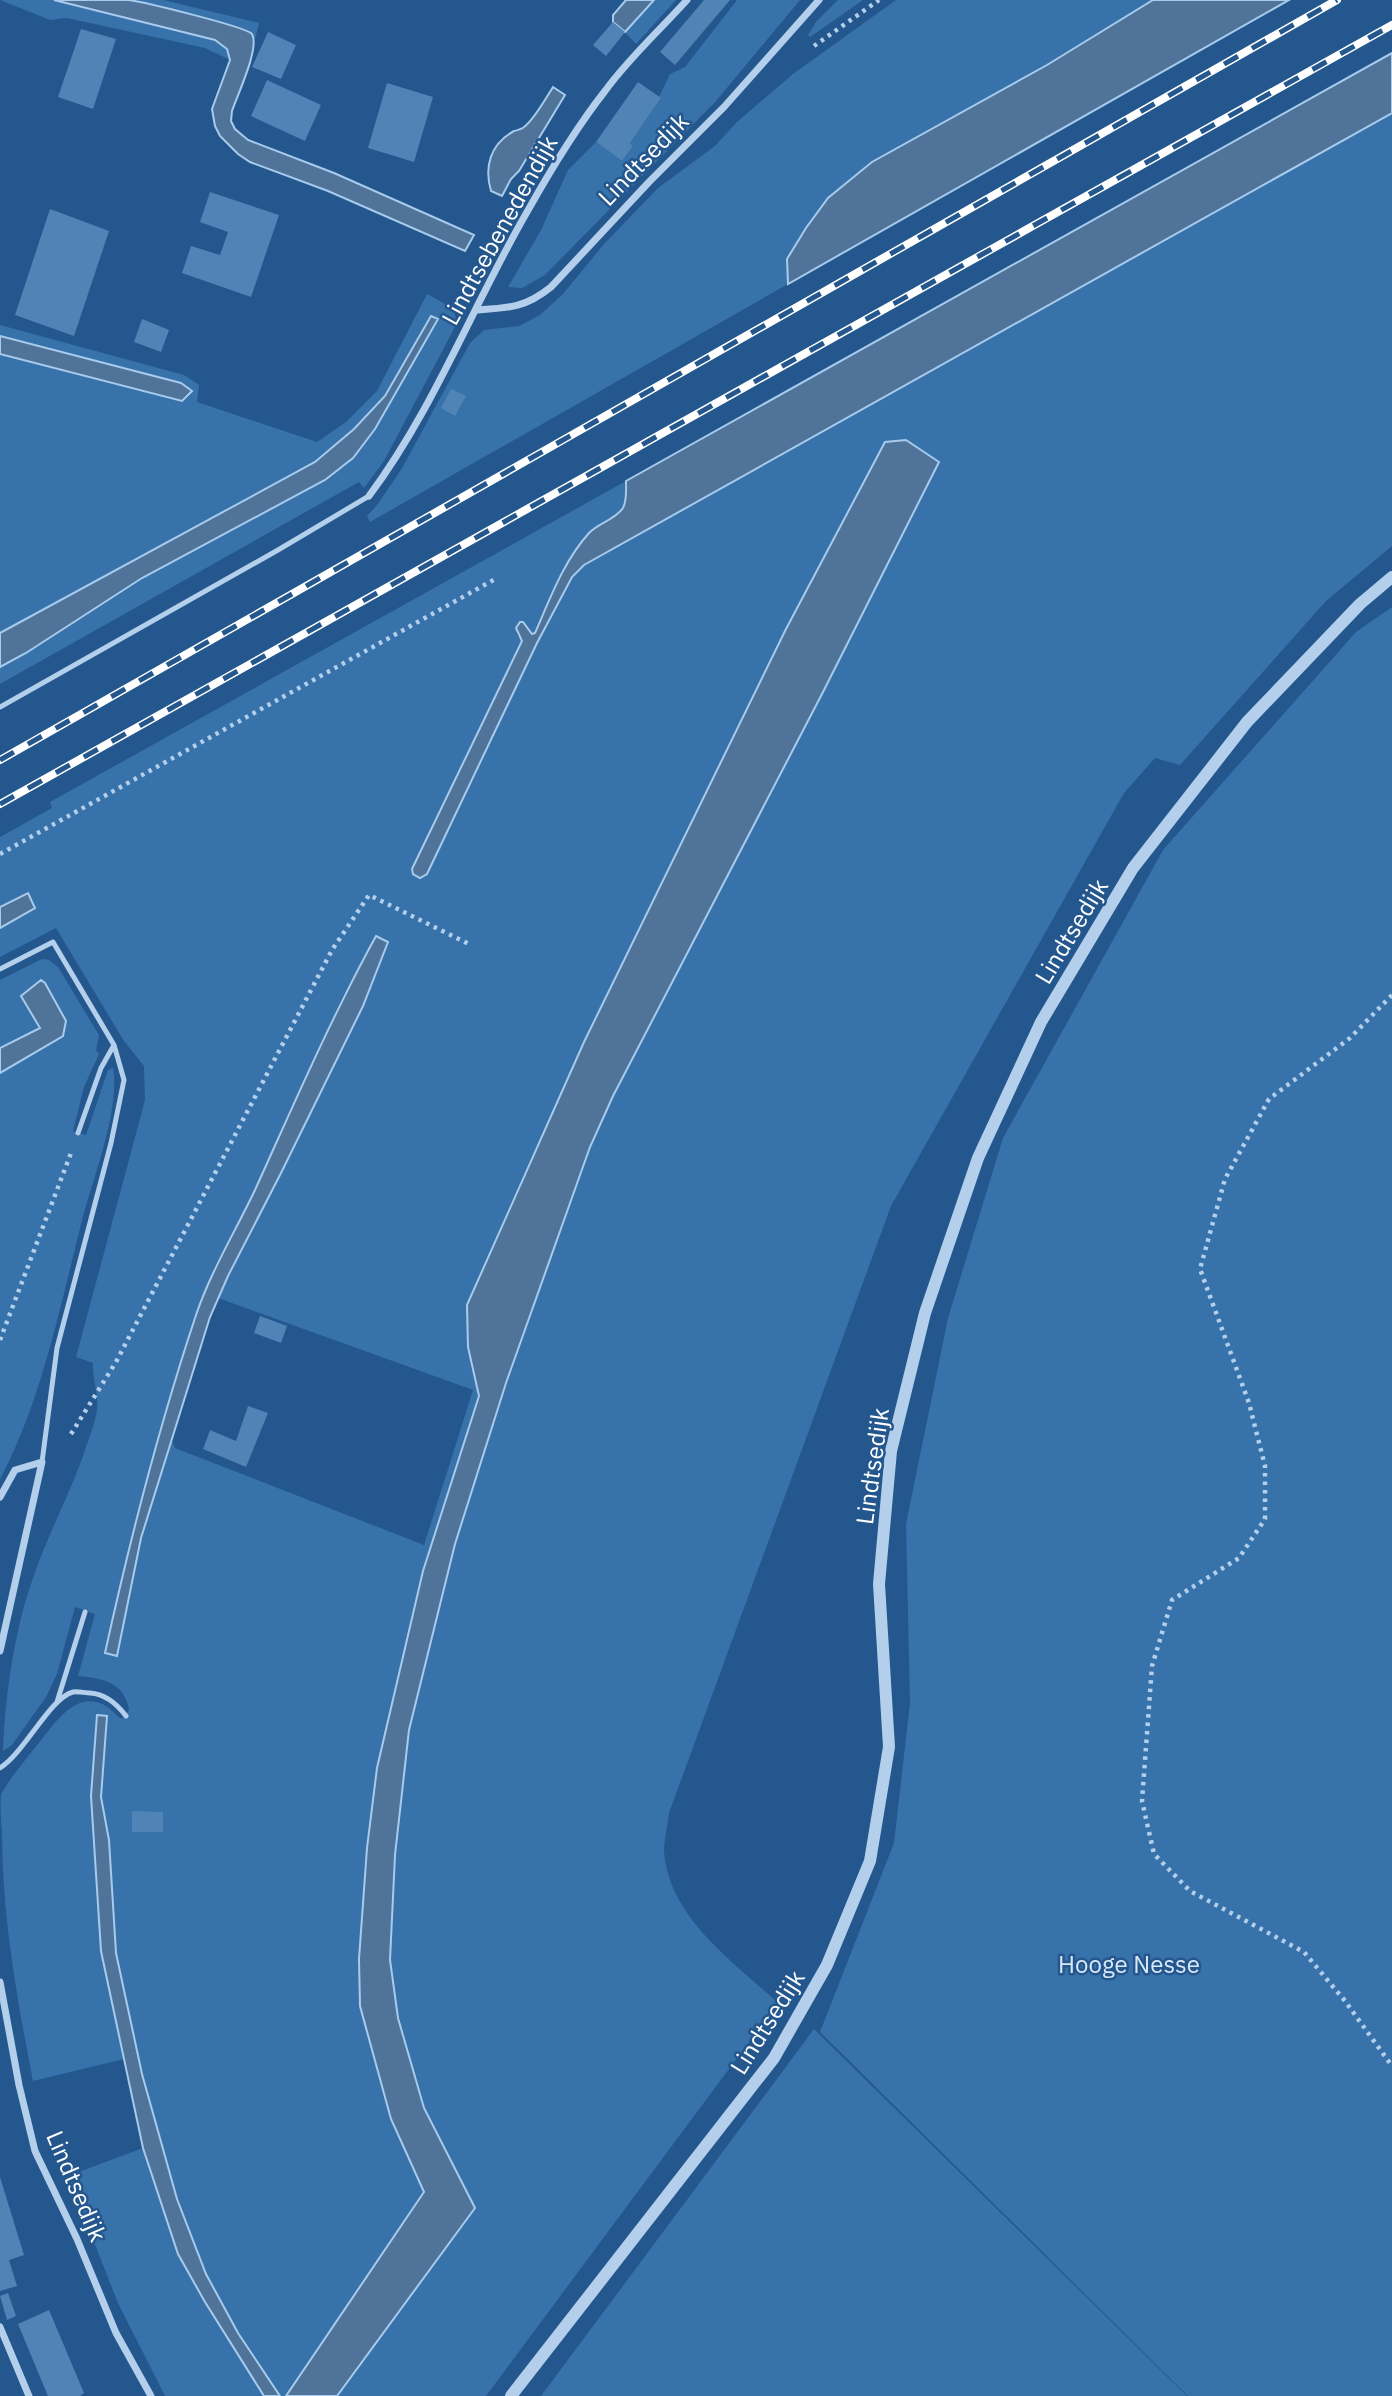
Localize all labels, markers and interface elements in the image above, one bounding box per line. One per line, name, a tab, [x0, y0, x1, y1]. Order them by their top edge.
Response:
street label: Lindtsedijk	[591, 105, 696, 212]
street label: Lindtsebenedendijk	[434, 129, 565, 331]
street label: Lindtsedijk	[1027, 872, 1115, 990]
street label: Lindtsedijk	[848, 1405, 896, 1526]
park label: Hooge Nesse	[1058, 1948, 1200, 1980]
street label: Lindtsedijk	[722, 1963, 812, 2080]
street label: Lindtsedijk	[39, 2126, 115, 2247]

